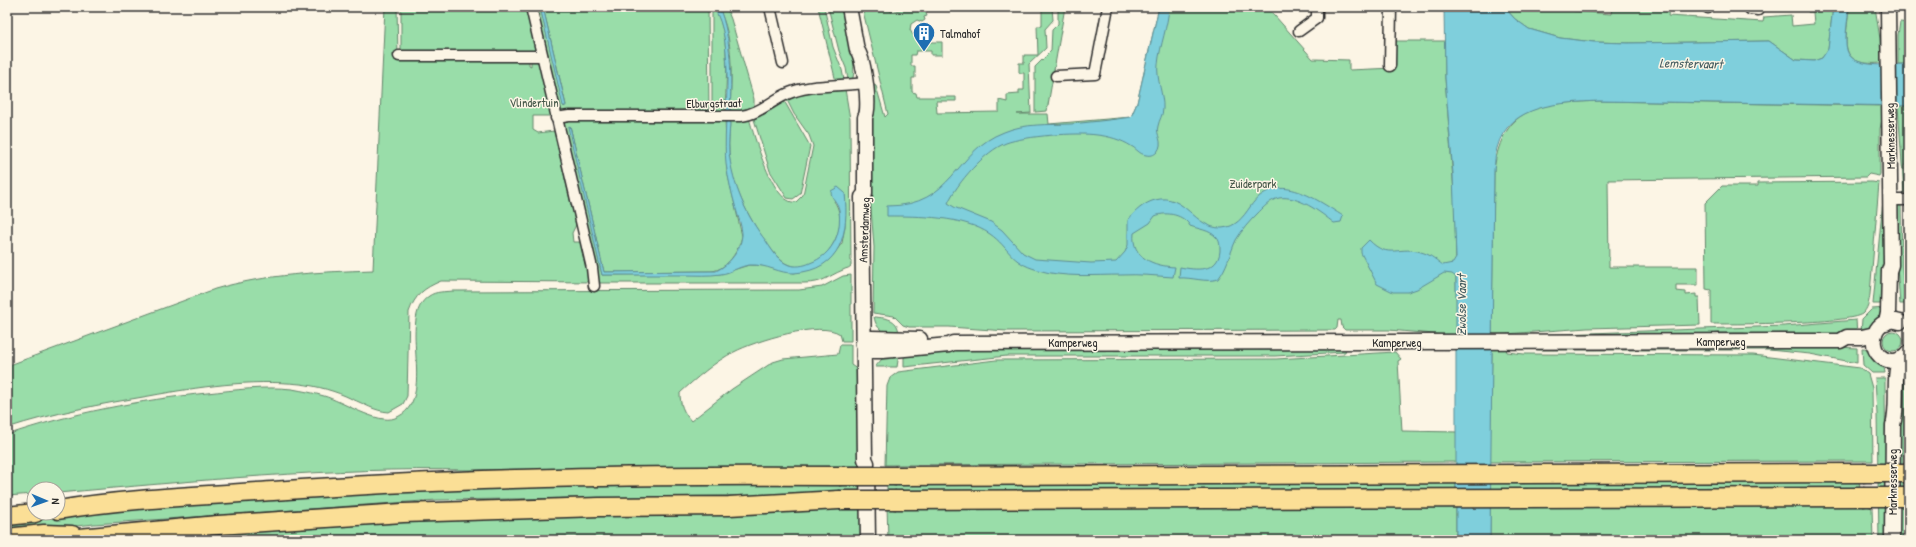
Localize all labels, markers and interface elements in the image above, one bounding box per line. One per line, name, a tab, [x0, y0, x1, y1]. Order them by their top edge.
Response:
building icon: Talmahof	[911, 20, 937, 53]
place label: Talmahof	[940, 25, 981, 42]
water label: Lemstervaart	[1659, 53, 1725, 73]
park label: Vlindertuin	[509, 94, 559, 111]
street label: Elburgstraat	[686, 94, 743, 112]
street label: Marknesserweg	[1881, 103, 1899, 169]
park label: Zuiderpark	[1229, 175, 1277, 192]
street label: Amsterdamweg	[854, 197, 874, 263]
water label: Zwolse Vaart	[1452, 272, 1470, 336]
street label: Kamperweg	[1696, 333, 1746, 350]
street label: Kamperweg	[1048, 334, 1098, 351]
street label: Kamperweg	[1372, 334, 1422, 351]
street label: Marknesserweg	[1884, 449, 1901, 515]
north arrow	[26, 481, 66, 521]
text: N	[49, 498, 63, 505]

